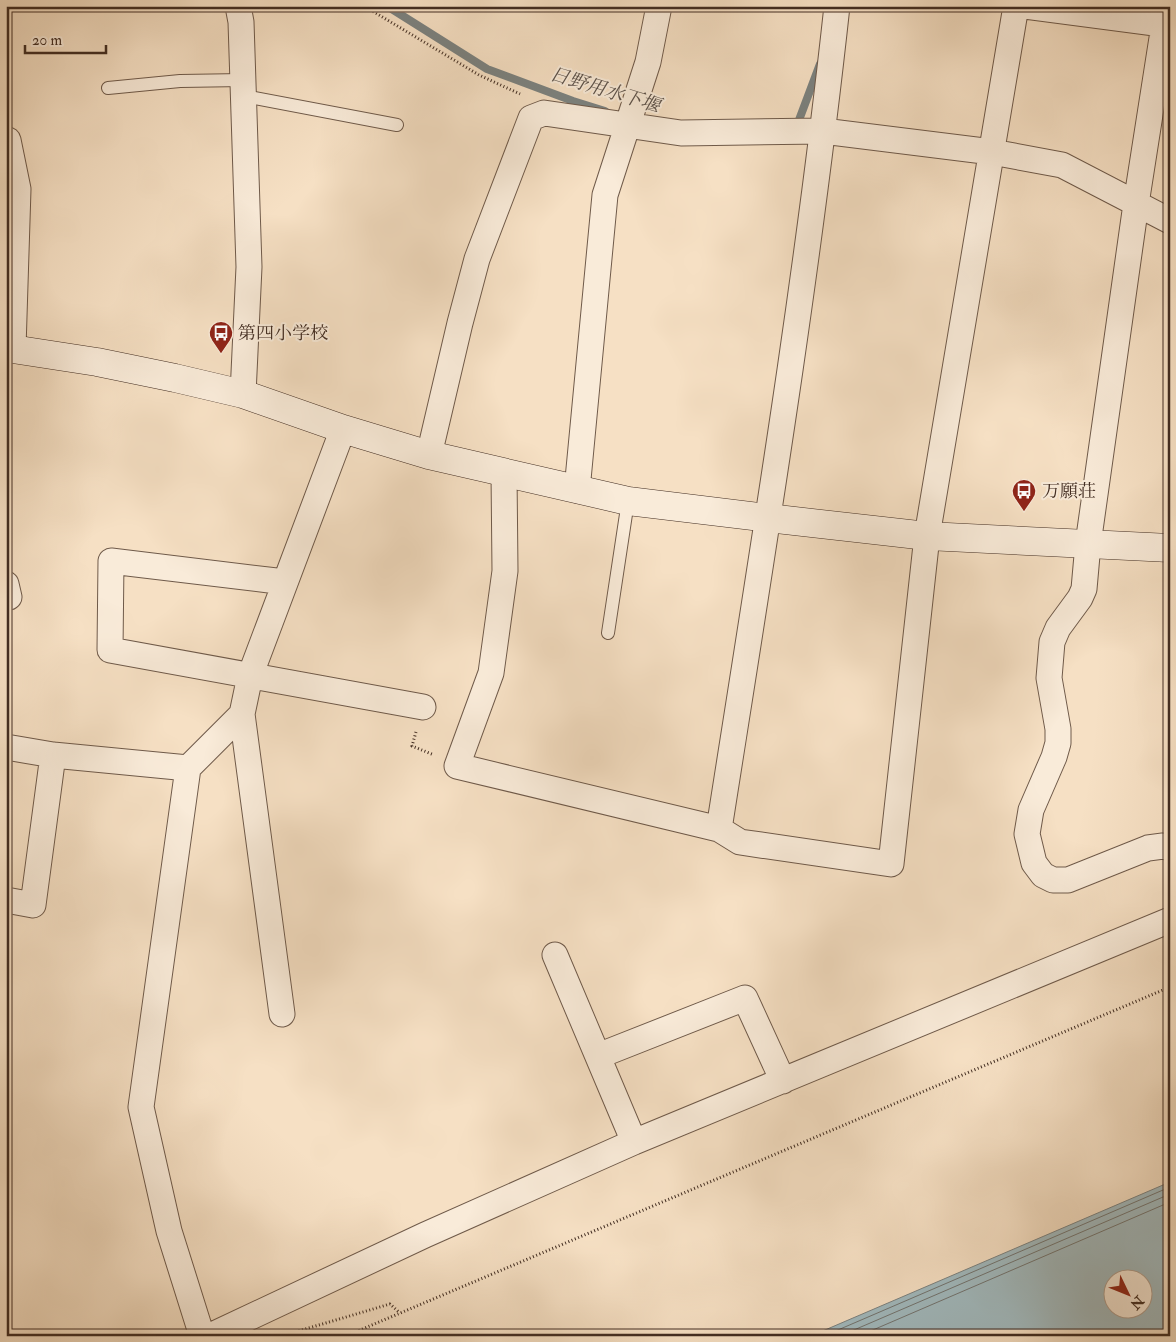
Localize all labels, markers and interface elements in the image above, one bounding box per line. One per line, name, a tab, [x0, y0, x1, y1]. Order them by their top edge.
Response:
scale bar	[25, 22, 106, 54]
text: 20 m	[32, 31, 62, 50]
water label: 日野用水下堰	[547, 62, 666, 119]
bus stop icon: 第四小学校	[208, 320, 234, 354]
place label: 第四小学校	[238, 322, 328, 345]
bus stop icon: 万願荘	[1011, 478, 1037, 512]
place label: 万願荘	[1042, 480, 1096, 503]
north arrow	[1104, 1270, 1154, 1320]
text: N	[1126, 1291, 1148, 1313]

